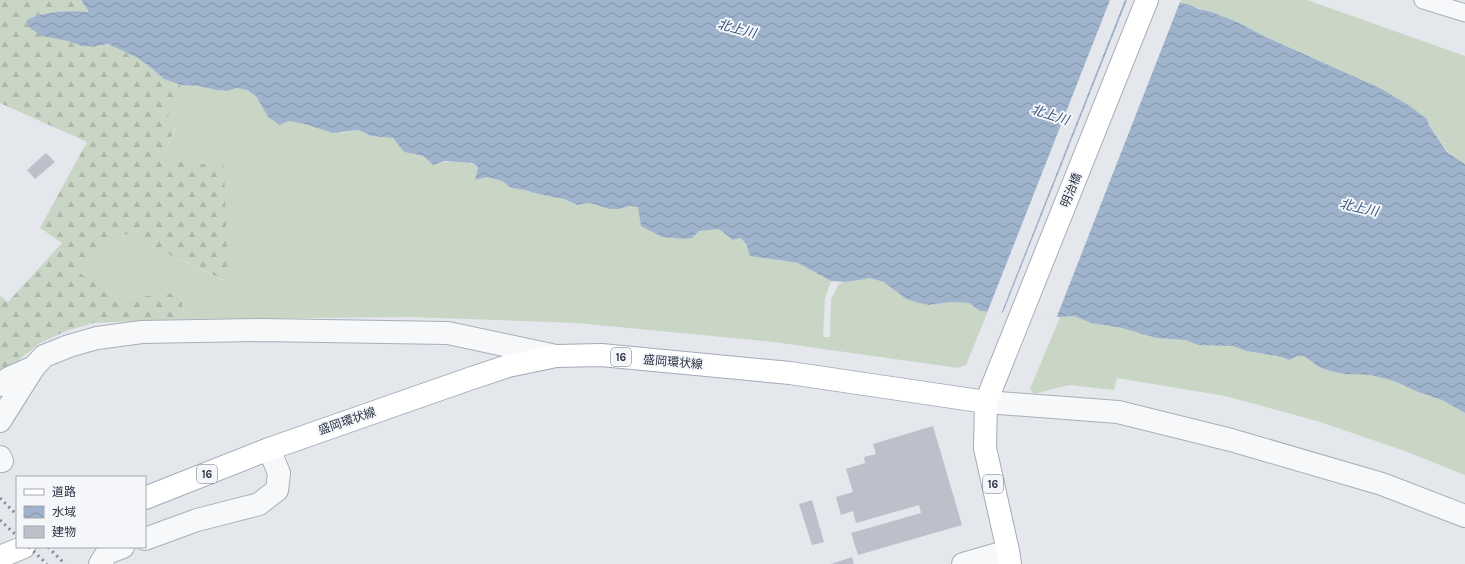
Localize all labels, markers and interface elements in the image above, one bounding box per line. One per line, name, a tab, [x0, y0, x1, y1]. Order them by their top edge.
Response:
water label: 北上川	[716, 16, 760, 41]
water label: 北上川	[1029, 101, 1073, 128]
street label: 明治橋	[1058, 171, 1084, 209]
water label: 北上川	[1338, 196, 1382, 220]
road number: 16	[611, 348, 631, 366]
street label: 盛岡環状線	[642, 352, 704, 372]
street label: 盛岡環状線	[316, 405, 378, 437]
road number: 16	[197, 465, 217, 483]
road number: 16	[983, 475, 1003, 493]
legend	[16, 476, 146, 548]
text: 道路	[52, 485, 76, 499]
text: 水域	[52, 505, 76, 519]
text: 建物	[52, 525, 76, 539]

